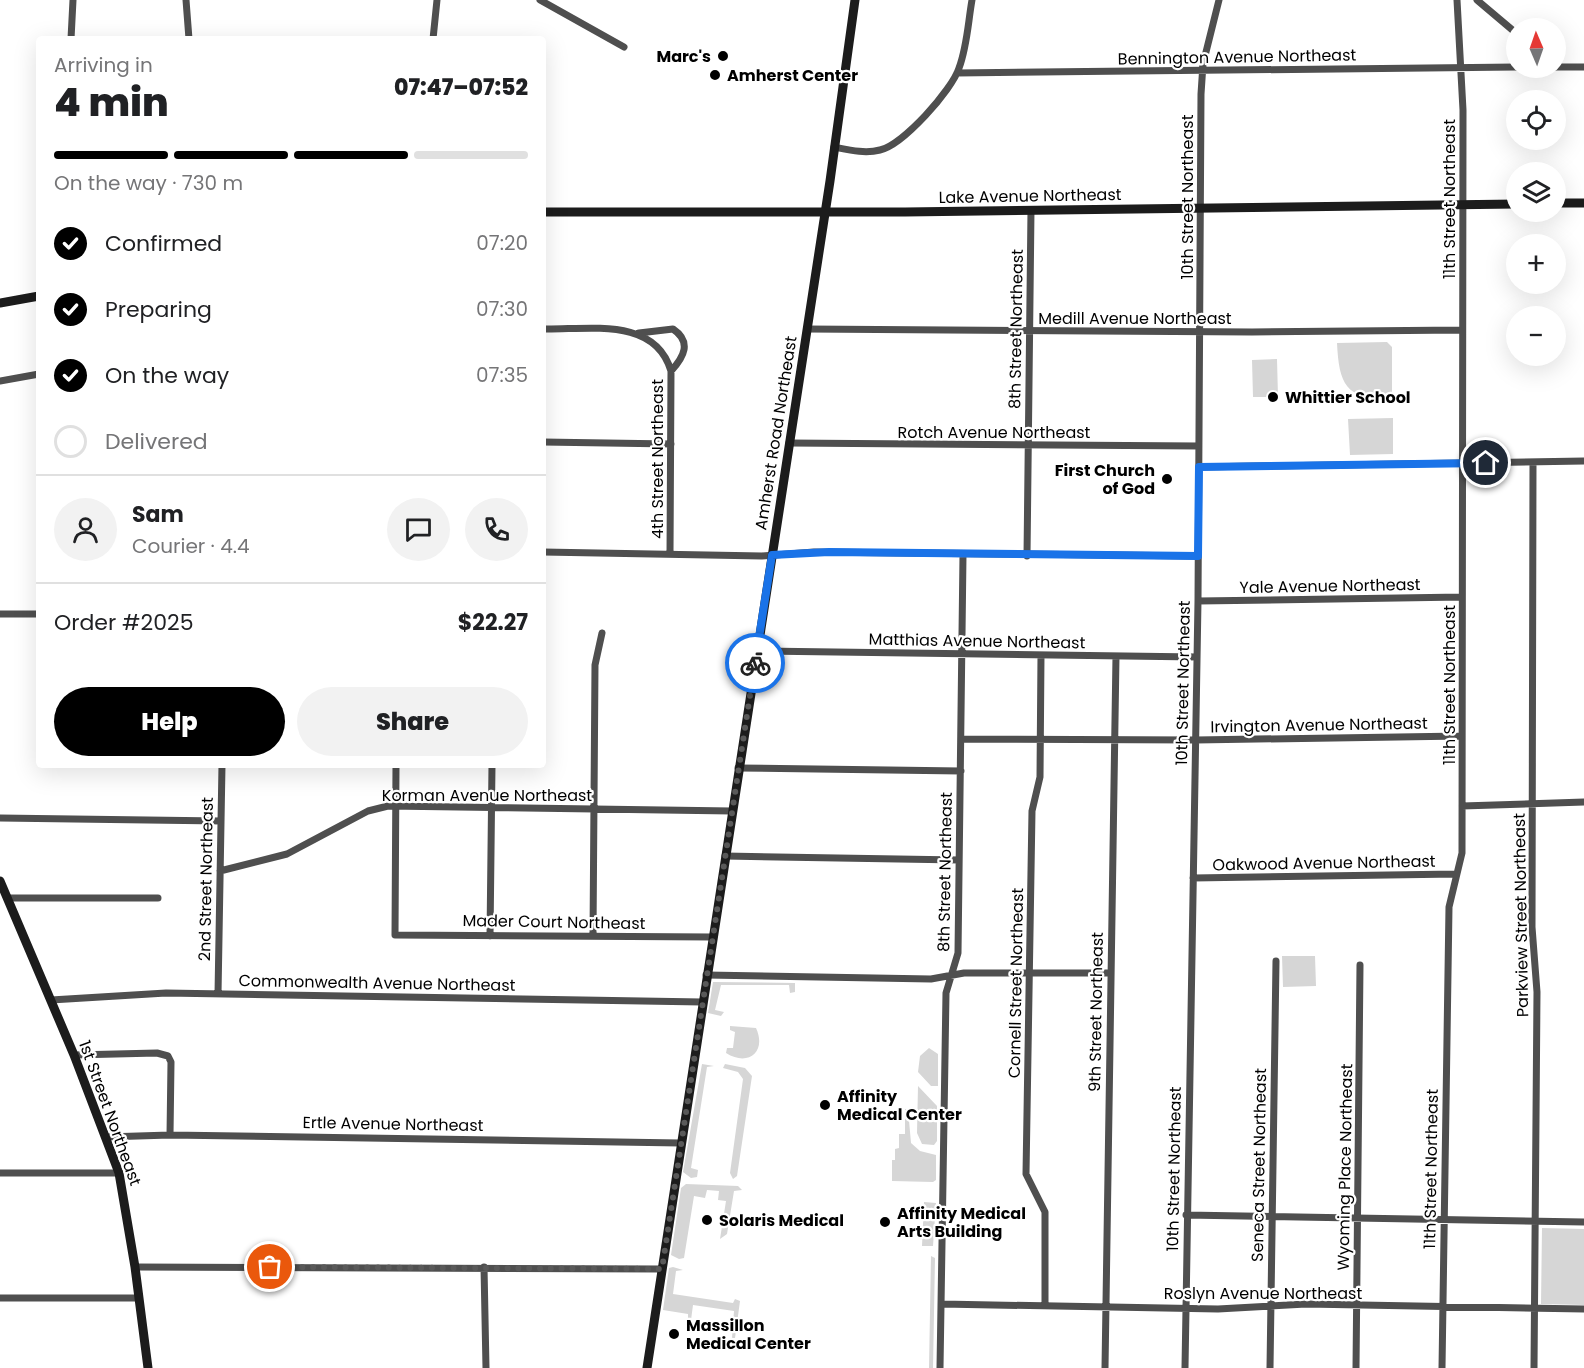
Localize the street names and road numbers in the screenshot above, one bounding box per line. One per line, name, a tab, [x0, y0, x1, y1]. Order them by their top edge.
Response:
street label: Bennington Avenue Northeast	[1118, 43, 1357, 71]
street label: 10th Street Northeast	[1176, 114, 1199, 280]
street label: 11th Street Northeast	[1438, 119, 1461, 279]
street label: Lake Avenue Northeast	[938, 183, 1122, 209]
street label: 8th Street Northeast	[1003, 249, 1029, 409]
street label: Medill Avenue Northeast	[1038, 307, 1232, 330]
street label: Amherst Road Northeast	[749, 334, 803, 532]
street label: 4th Street Northeast	[646, 379, 669, 539]
street label: Rotch Avenue Northeast	[898, 421, 1091, 444]
street label: Yale Avenue Northeast	[1239, 573, 1421, 599]
street label: 10th Street Northeast	[1170, 600, 1196, 766]
street label: 11th Street Northeast	[1438, 605, 1461, 765]
street label: Matthias Avenue Northeast	[868, 628, 1086, 654]
street label: Irvington Avenue Northeast	[1210, 712, 1428, 738]
street label: Korman Avenue Northeast	[382, 784, 592, 807]
street label: 8th Street Northeast	[932, 792, 958, 952]
street label: 2nd Street Northeast	[193, 797, 219, 961]
street label: Parkview Street Northeast	[1508, 813, 1534, 1017]
street label: Oakwood Avenue Northeast	[1212, 850, 1436, 876]
street label: Cornell Street Northeast	[1003, 887, 1029, 1078]
street label: Mader Court Northeast	[462, 909, 646, 935]
street label: 9th Street Northeast	[1083, 932, 1109, 1092]
street label: Commonwealth Avenue Northeast	[238, 969, 516, 997]
street label: 1st Street Northeast	[73, 1037, 147, 1189]
street label: Wyoming Place Northeast	[1332, 1063, 1358, 1271]
street label: Seneca Street Northeast	[1246, 1068, 1272, 1262]
street label: 10th Street Northeast	[1161, 1086, 1187, 1252]
street label: 11th Street Northeast	[1418, 1089, 1444, 1249]
street label: Ertle Avenue Northeast	[302, 1111, 484, 1137]
street label: Roslyn Avenue Northeast	[1164, 1282, 1362, 1305]

